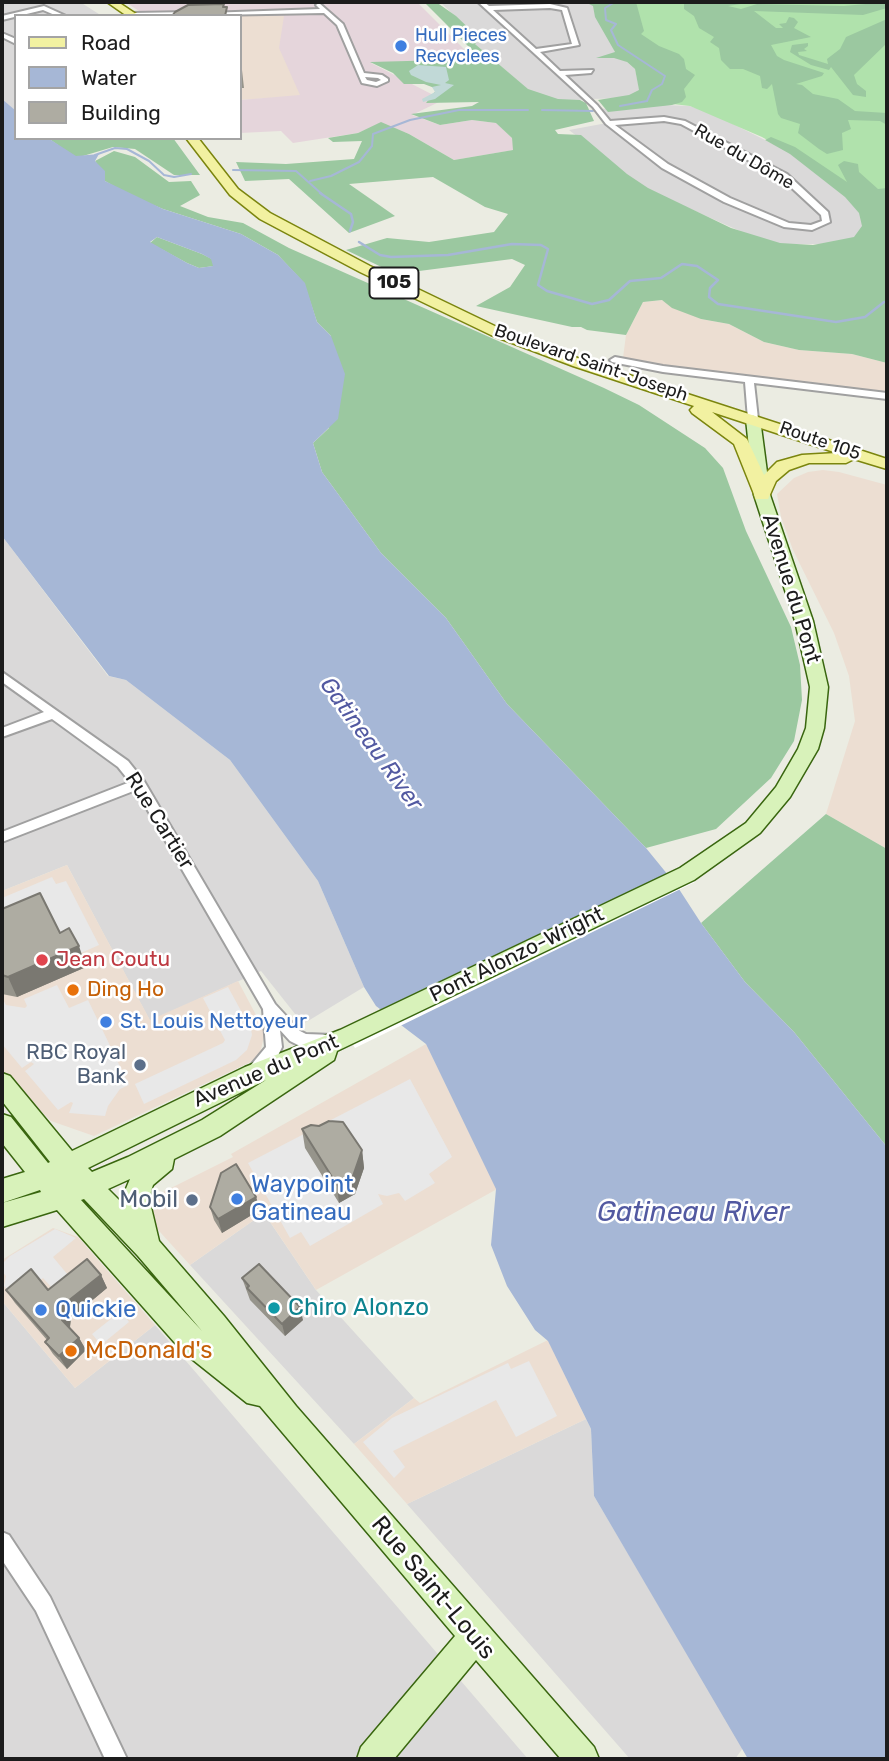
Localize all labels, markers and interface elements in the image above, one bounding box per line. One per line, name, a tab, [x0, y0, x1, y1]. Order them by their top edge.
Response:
legend	[14, 14, 242, 140]
place label: Hull Pieces Recyclees	[415, 25, 507, 68]
text: Road	[81, 30, 131, 55]
marker: Hull Pieces Recyclees	[393, 38, 409, 54]
text: Water	[81, 65, 137, 90]
text: Building	[81, 100, 161, 125]
street label: Rue du Dôme	[690, 120, 798, 194]
road number: 105	[370, 268, 418, 298]
street label: Boulevard Saint-Joseph	[492, 320, 690, 406]
street label: Route 105	[777, 417, 863, 465]
street label: Avenue du Pont	[756, 511, 826, 667]
water label: Gatineau River	[313, 672, 429, 816]
street label: Rue Cartier	[119, 768, 199, 874]
street label: Pont Alonzo-Wright	[426, 902, 608, 1008]
place label: Jean Coutu	[56, 947, 170, 973]
marker: Jean Coutu	[34, 952, 50, 968]
place label: Ding Ho	[87, 977, 164, 1003]
marker: Ding Ho	[65, 982, 81, 998]
place label: St. Louis Nettoyeur	[120, 1009, 307, 1035]
marker: St. Louis Nettoyeur	[98, 1014, 114, 1030]
street label: Avenue du Pont	[190, 1029, 342, 1113]
place label: RBC Royal Bank	[26, 1040, 126, 1090]
marker: RBC Royal Bank	[132, 1057, 148, 1073]
place label: Waypoint Gatineau	[251, 1171, 354, 1227]
place label: Mobil	[119, 1186, 178, 1214]
marker: Waypoint Gatineau	[229, 1191, 245, 1207]
marker: Mobil	[184, 1192, 200, 1208]
water label: Gatineau River	[597, 1196, 789, 1230]
place label: Chiro Alonzo	[288, 1294, 429, 1322]
place label: Quickie	[55, 1296, 136, 1324]
marker: Chiro Alonzo	[266, 1300, 282, 1316]
marker: Quickie	[33, 1302, 49, 1318]
place label: McDonald's	[85, 1337, 212, 1365]
marker: McDonald's	[63, 1343, 79, 1359]
street label: Rue Saint-Louis	[365, 1511, 501, 1665]

